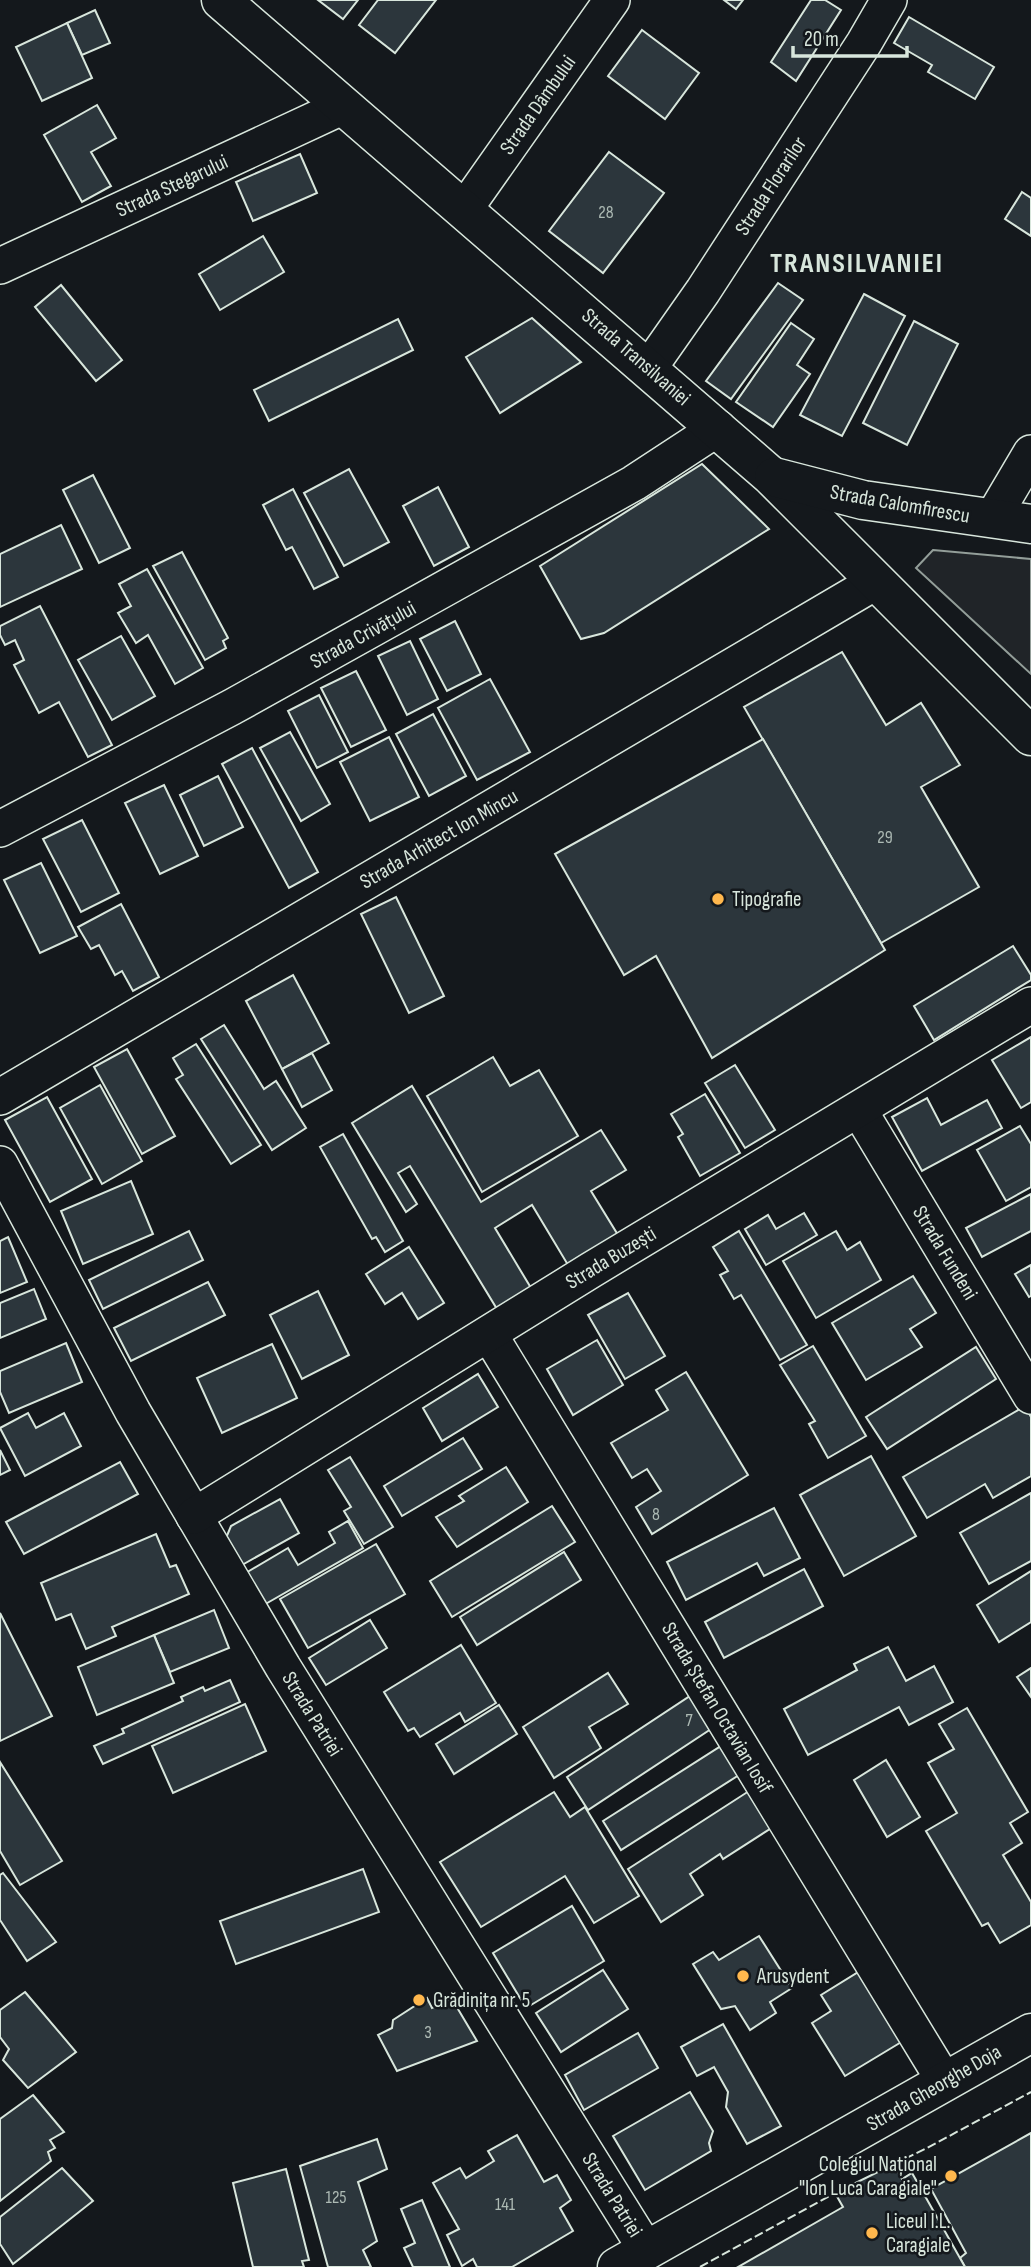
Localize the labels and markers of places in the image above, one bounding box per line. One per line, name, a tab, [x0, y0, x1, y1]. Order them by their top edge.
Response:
place label: Tipografie	[732, 887, 802, 912]
marker: Tipografie	[710, 891, 726, 907]
place label: Arusydent	[756, 1964, 829, 1989]
marker: Arusydent	[735, 1968, 751, 1984]
place label: Grădinița nr. 5	[433, 1988, 530, 2013]
marker: Grădinița nr. 5	[411, 1992, 427, 2008]
place label: Colegiul Național "Ion Luca Caragiale"	[799, 2152, 937, 2201]
marker: Colegiul Național "Ion Luca Caragiale"	[943, 2168, 959, 2184]
place label: Liceul I.L. Caragiale	[886, 2209, 950, 2258]
marker: Liceul I.L. Caragiale	[864, 2225, 880, 2241]

